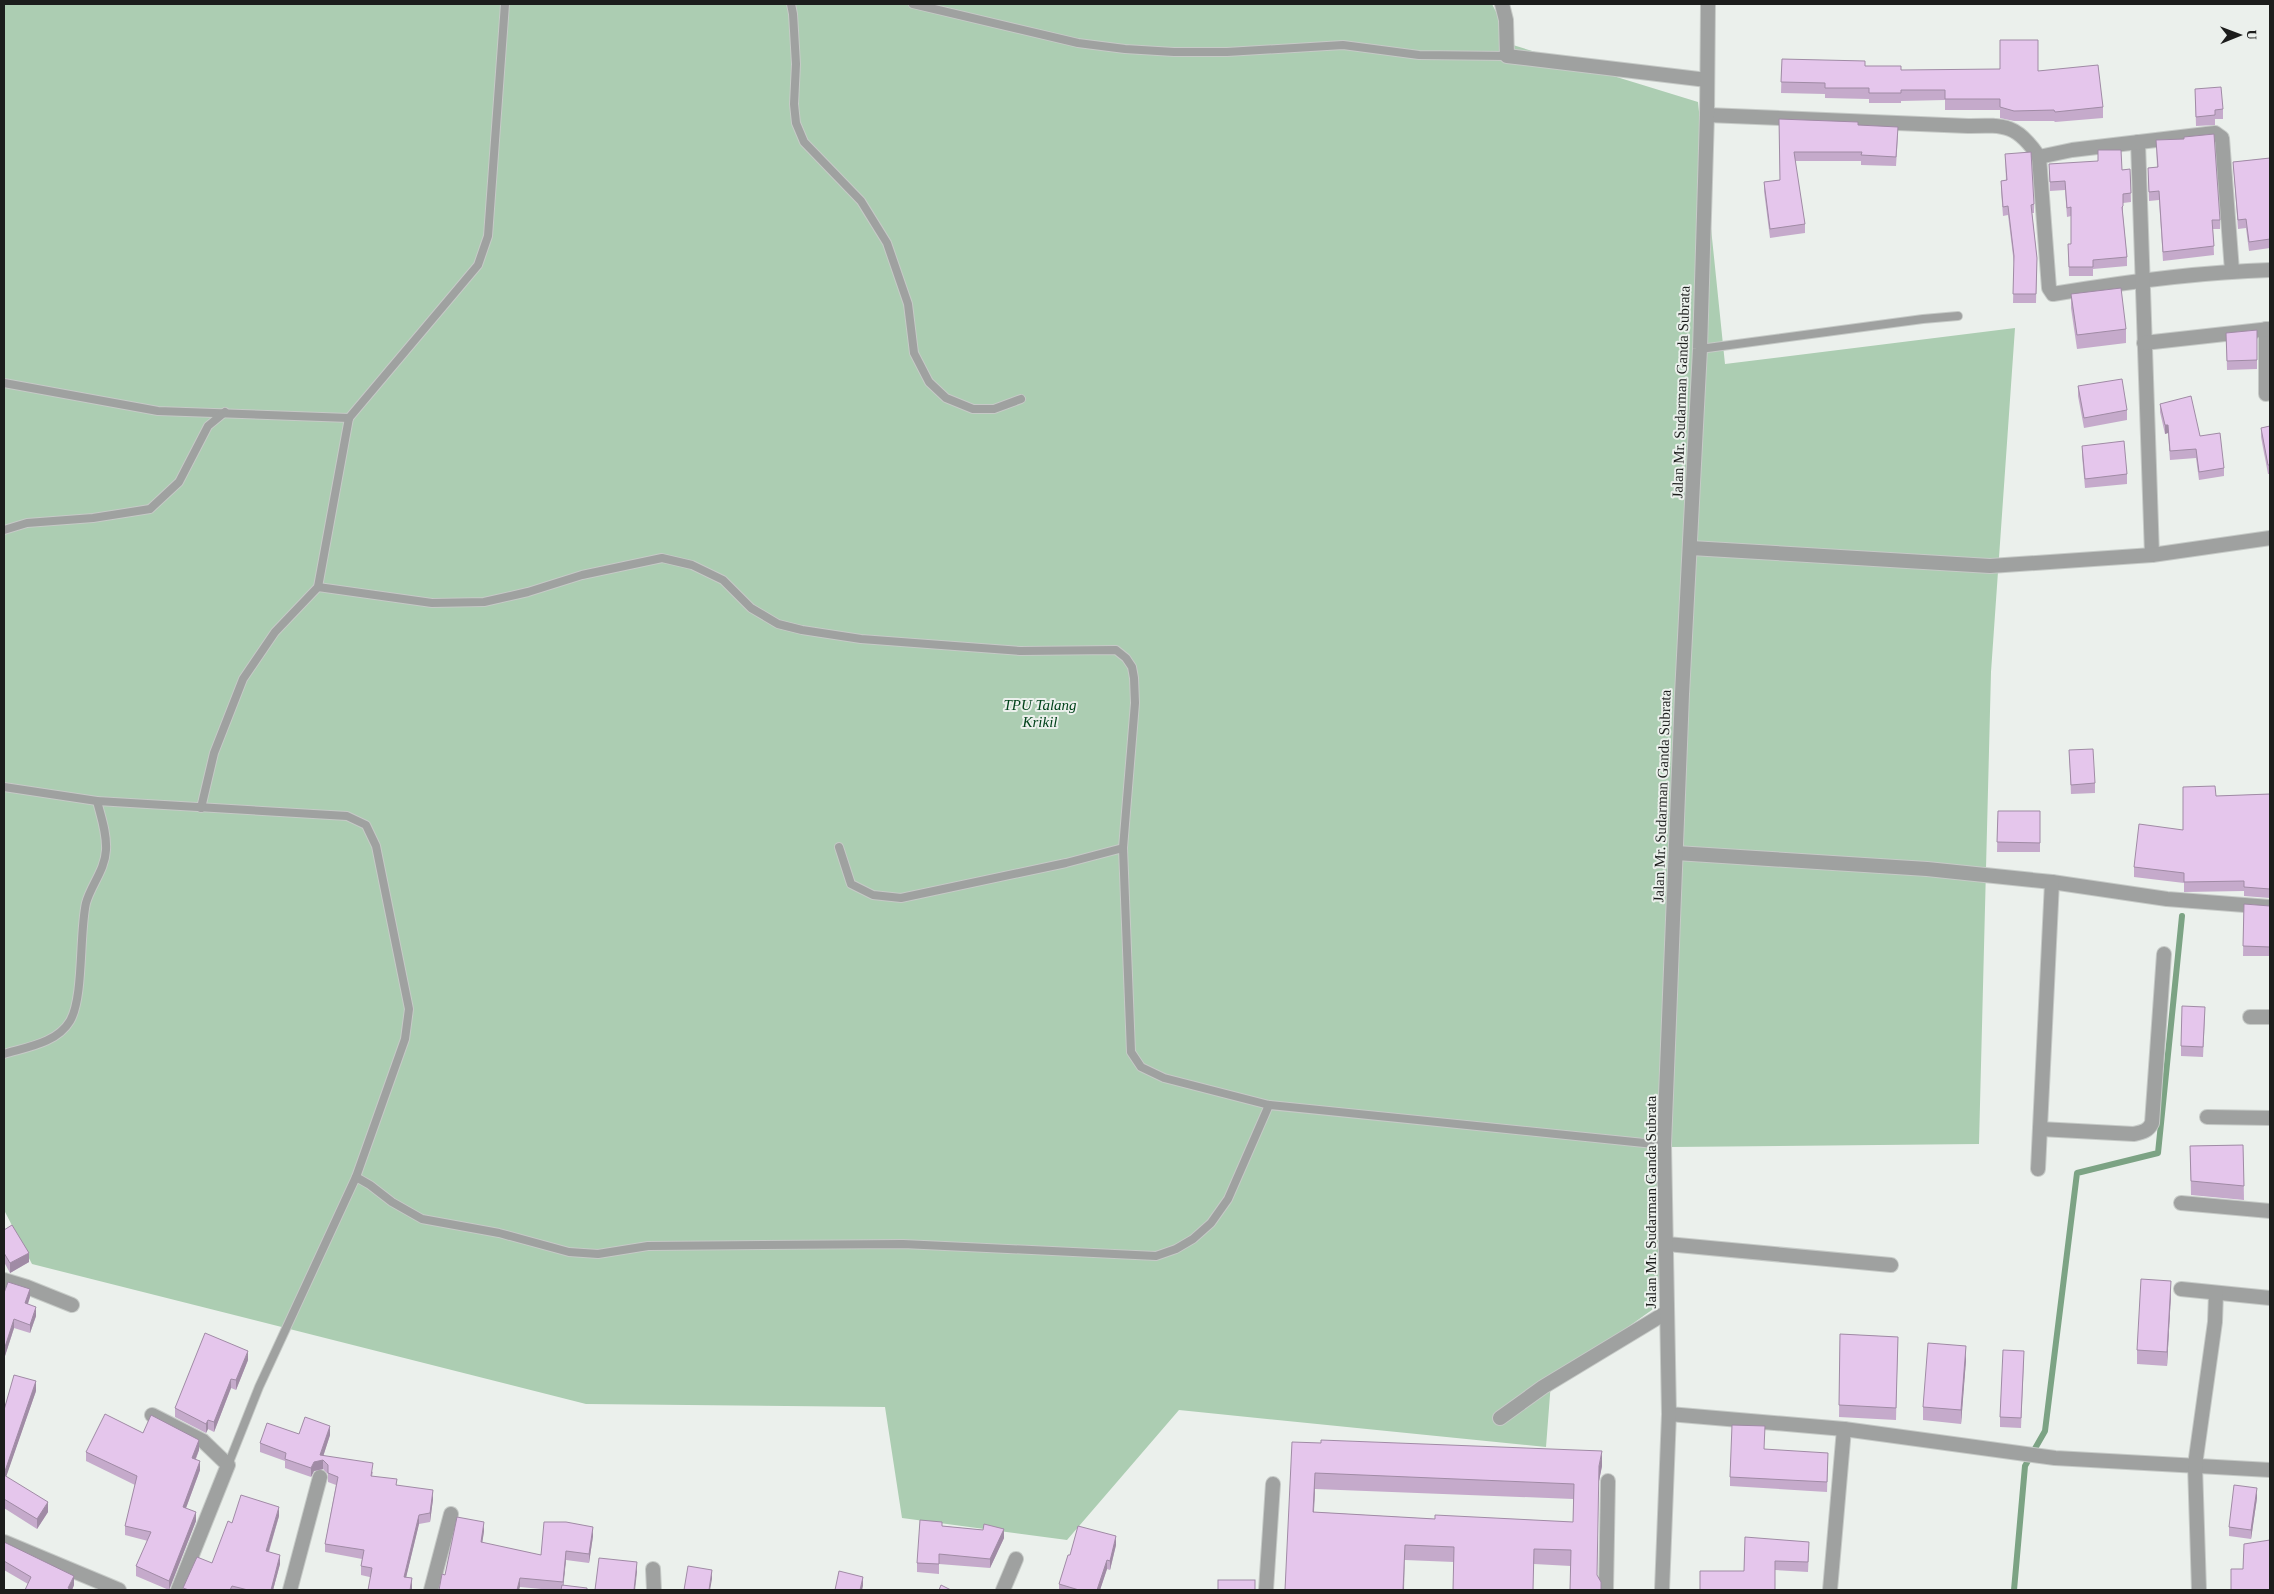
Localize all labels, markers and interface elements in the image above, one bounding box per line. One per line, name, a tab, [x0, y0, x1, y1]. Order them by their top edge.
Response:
north arrow	[2214, 10, 2264, 60]
text: U	[2244, 30, 2259, 40]
street label: Jalan Mr. Sudarman Ganda Subrata	[1669, 285, 1693, 499]
street label: Jalan Mr. Sudarman Ganda Subrata	[1650, 689, 1674, 903]
park label: TPU Talang Krikil	[1003, 697, 1077, 730]
street label: Jalan Mr. Sudarman Ganda Subrata	[1643, 1095, 1659, 1308]

